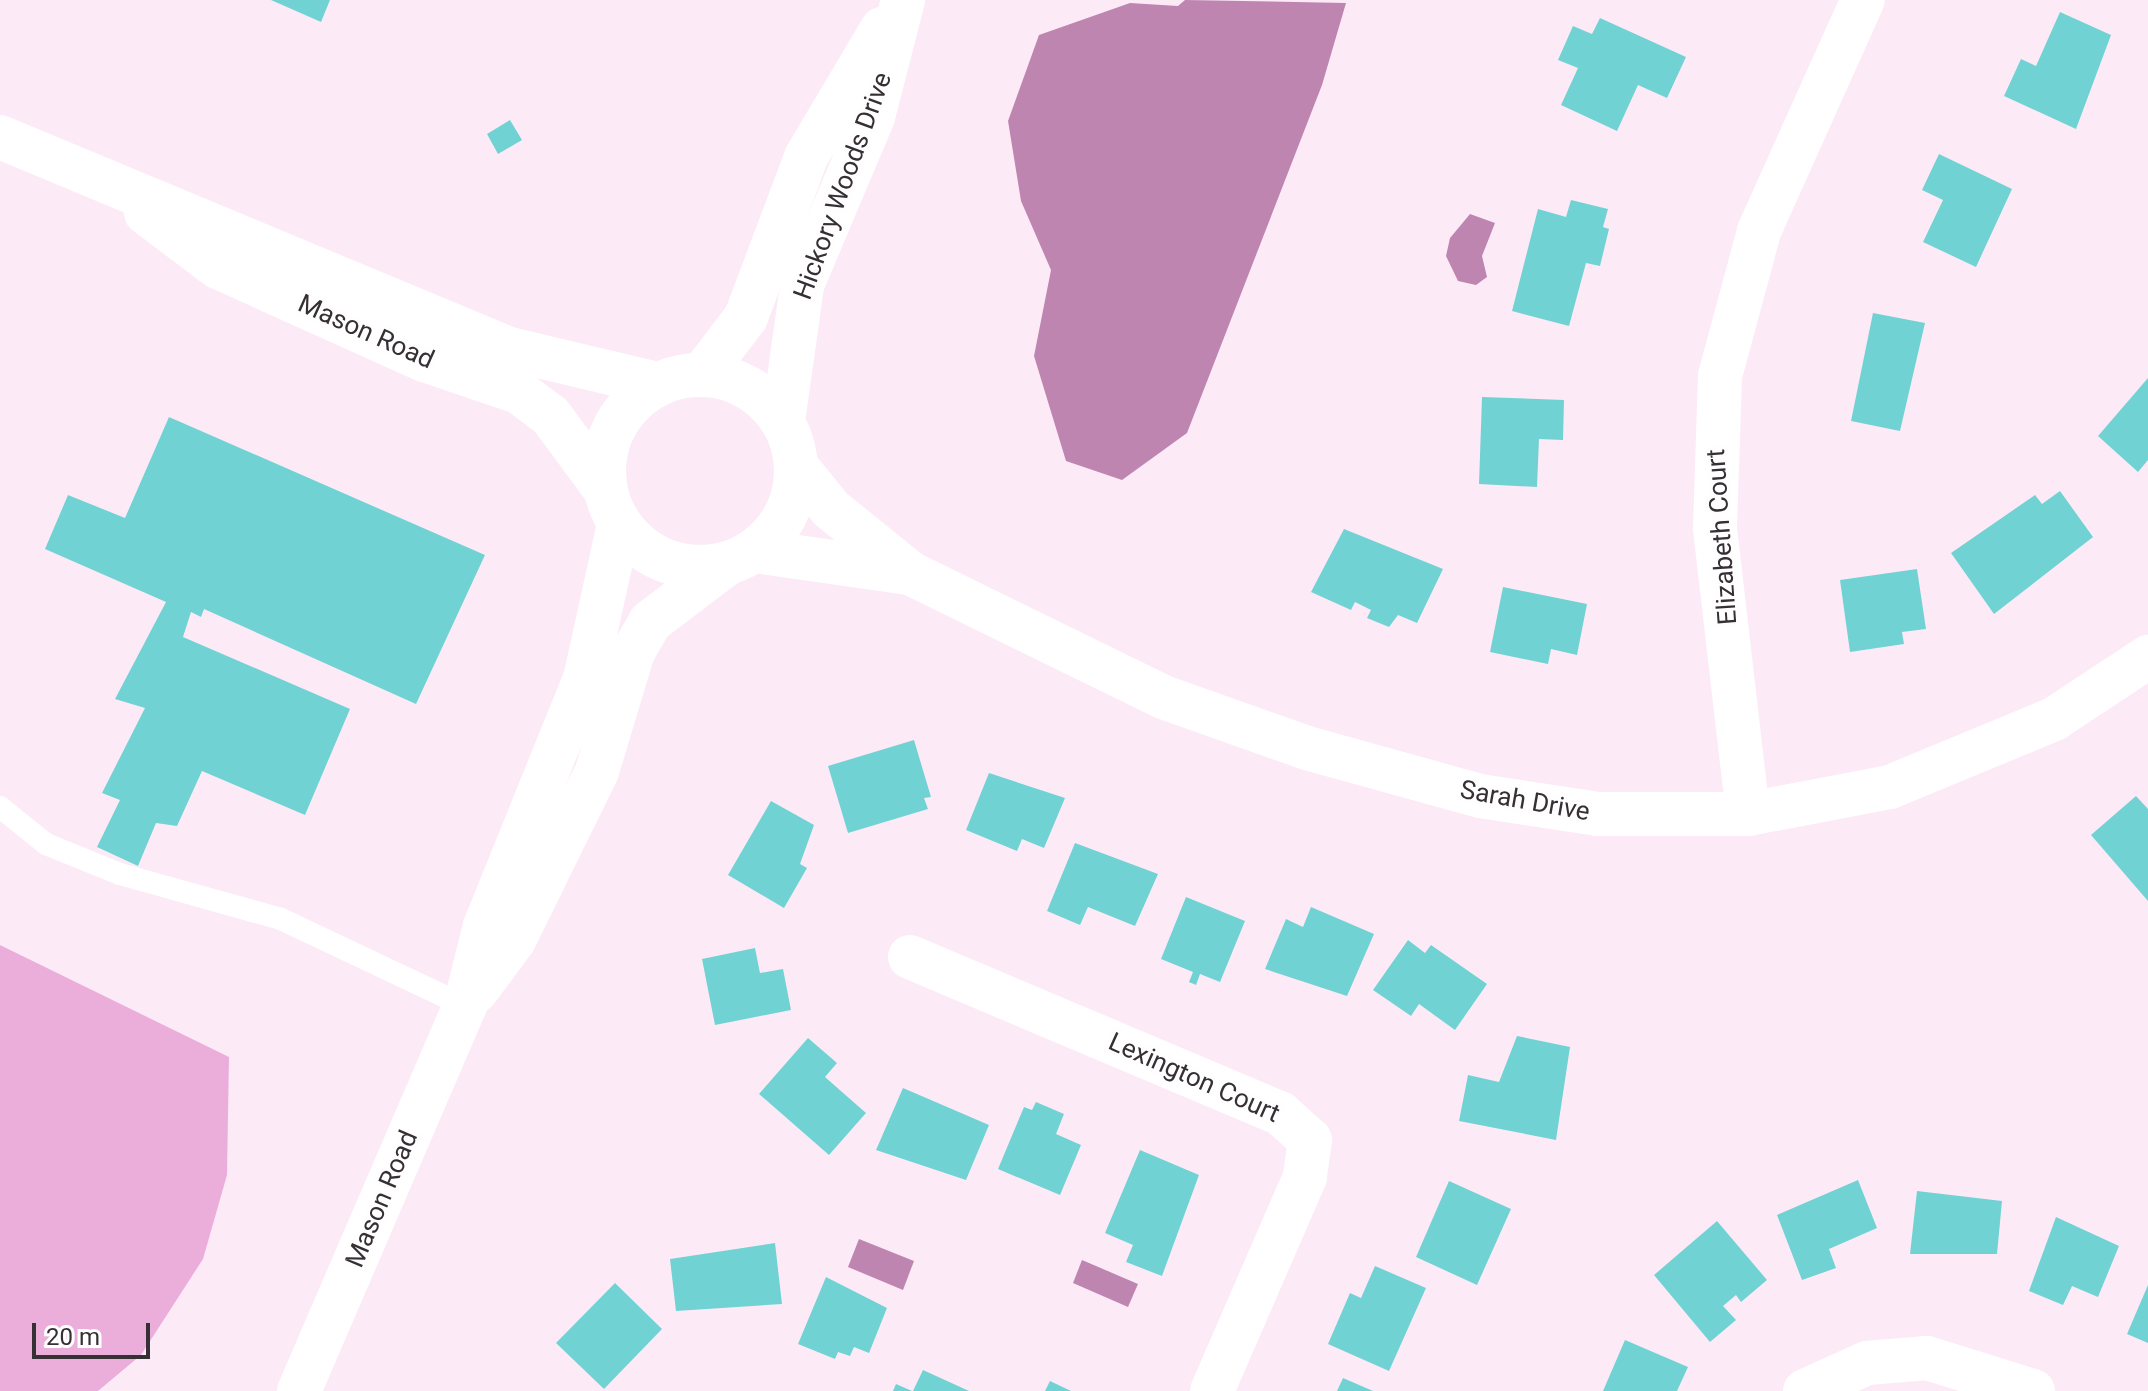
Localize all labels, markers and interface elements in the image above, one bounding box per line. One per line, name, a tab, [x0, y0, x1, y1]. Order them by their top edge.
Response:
street label: Hickory Woods Drive	[787, 68, 899, 304]
street label: Mason Road	[293, 288, 439, 376]
street label: Elizabeth Court	[1700, 448, 1744, 626]
street label: Sarah Drive	[1458, 774, 1592, 828]
street label: Lexington Court	[1104, 1026, 1284, 1130]
street label: Mason Road	[339, 1126, 425, 1272]
scale bar	[36, 1307, 154, 1357]
text: 20 m	[46, 1323, 100, 1351]

